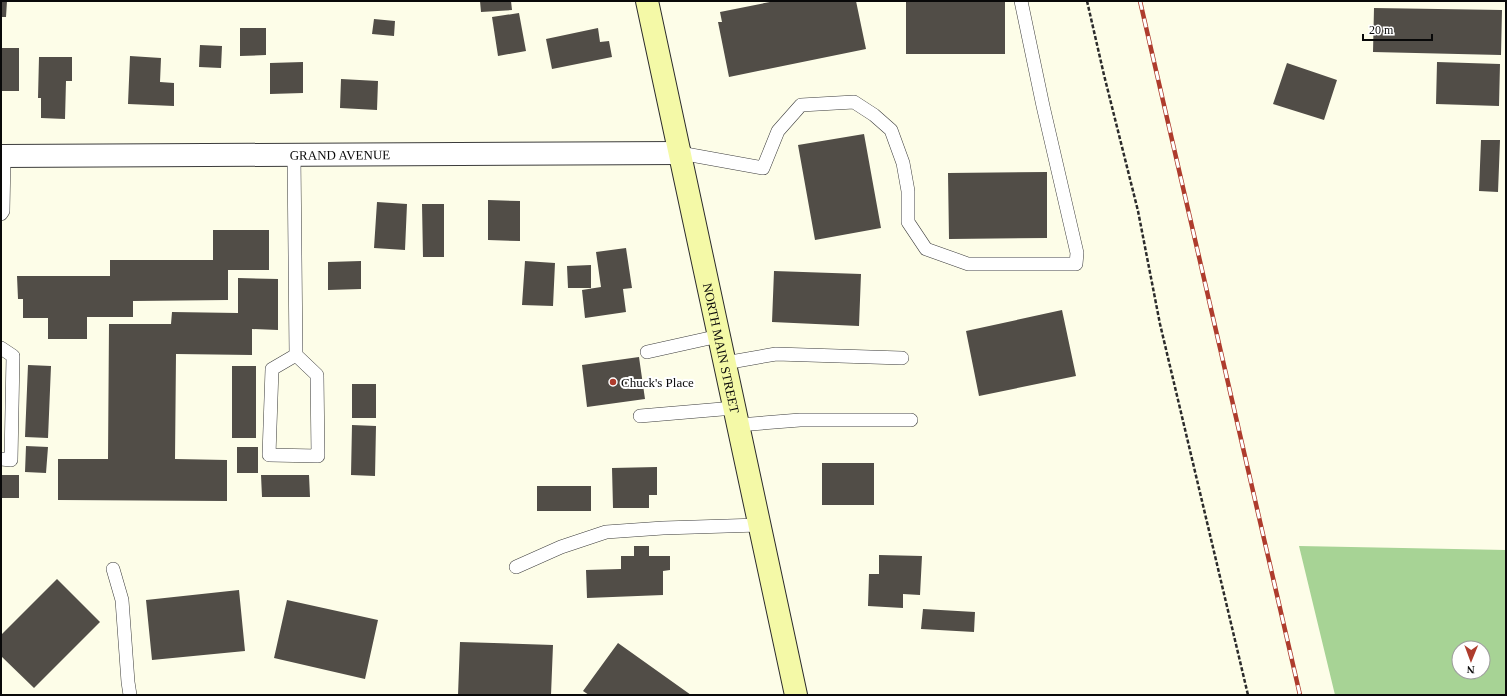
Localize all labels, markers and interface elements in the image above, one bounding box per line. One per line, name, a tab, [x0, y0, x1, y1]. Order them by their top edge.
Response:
scale bar	[1363, 16, 1432, 42]
text: 20 m	[1369, 23, 1394, 37]
street label: GRAND AVENUE	[290, 147, 390, 163]
street label: NORTH MAIN STREET	[700, 282, 742, 415]
place label: Chuck's Place	[621, 375, 694, 390]
marker: Chuck's Place	[608, 377, 618, 387]
north arrow	[1451, 640, 1491, 680]
text: N	[1467, 664, 1475, 676]

